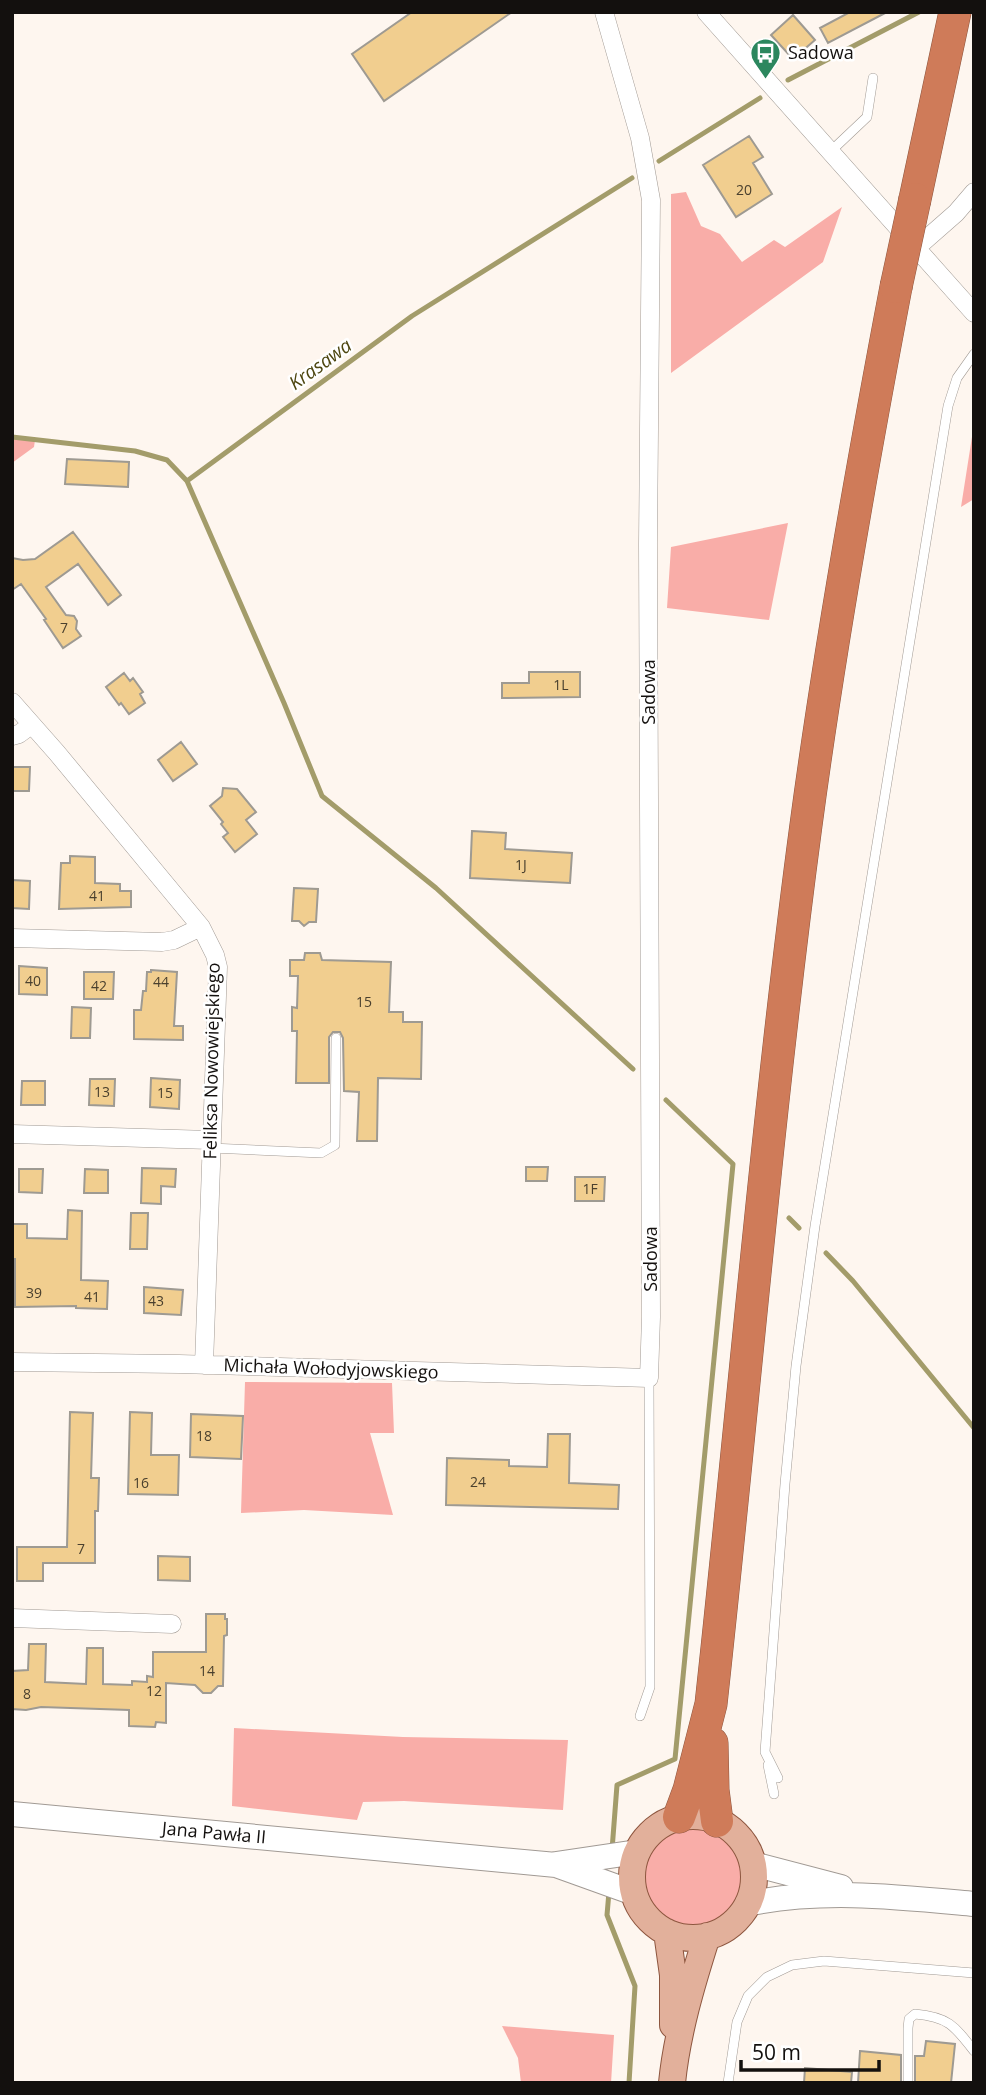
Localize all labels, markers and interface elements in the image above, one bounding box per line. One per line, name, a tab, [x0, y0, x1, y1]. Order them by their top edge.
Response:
bus stop icon: Sadowa	[748, 36, 782, 80]
place label: Sadowa	[788, 40, 854, 64]
house number: 20	[736, 180, 752, 199]
water label: Krasawa	[283, 332, 357, 396]
house number: 7	[60, 618, 68, 637]
street label: Sadowa	[636, 659, 660, 725]
house number: 1L	[553, 675, 569, 694]
house number: 1J	[515, 855, 527, 874]
house number: 41	[89, 886, 105, 905]
street label: Feliksa Nowowiejskiego	[197, 962, 225, 1160]
house number: 40	[25, 971, 41, 990]
house number: 44	[153, 972, 169, 991]
house number: 42	[91, 976, 107, 995]
house number: 15	[356, 992, 372, 1011]
house number: 13	[94, 1082, 110, 1101]
house number: 15	[157, 1083, 173, 1102]
house number: 1F	[582, 1179, 598, 1198]
street label: Sadowa	[638, 1226, 662, 1292]
house number: 39	[26, 1283, 42, 1302]
house number: 41	[84, 1287, 100, 1306]
house number: 43	[148, 1291, 164, 1310]
street label: Michała Wołodyjowskiego	[223, 1352, 439, 1384]
house number: 18	[196, 1426, 212, 1445]
house number: 24	[470, 1472, 486, 1491]
house number: 16	[133, 1473, 149, 1492]
house number: 7	[77, 1539, 85, 1558]
house number: 14	[199, 1661, 215, 1680]
house number: 12	[146, 1681, 162, 1700]
house number: 8	[23, 1684, 31, 1703]
street label: Jana Pawła II	[159, 1815, 267, 1849]
scale bar	[741, 2028, 879, 2072]
text: 50 m	[752, 2038, 801, 2066]

